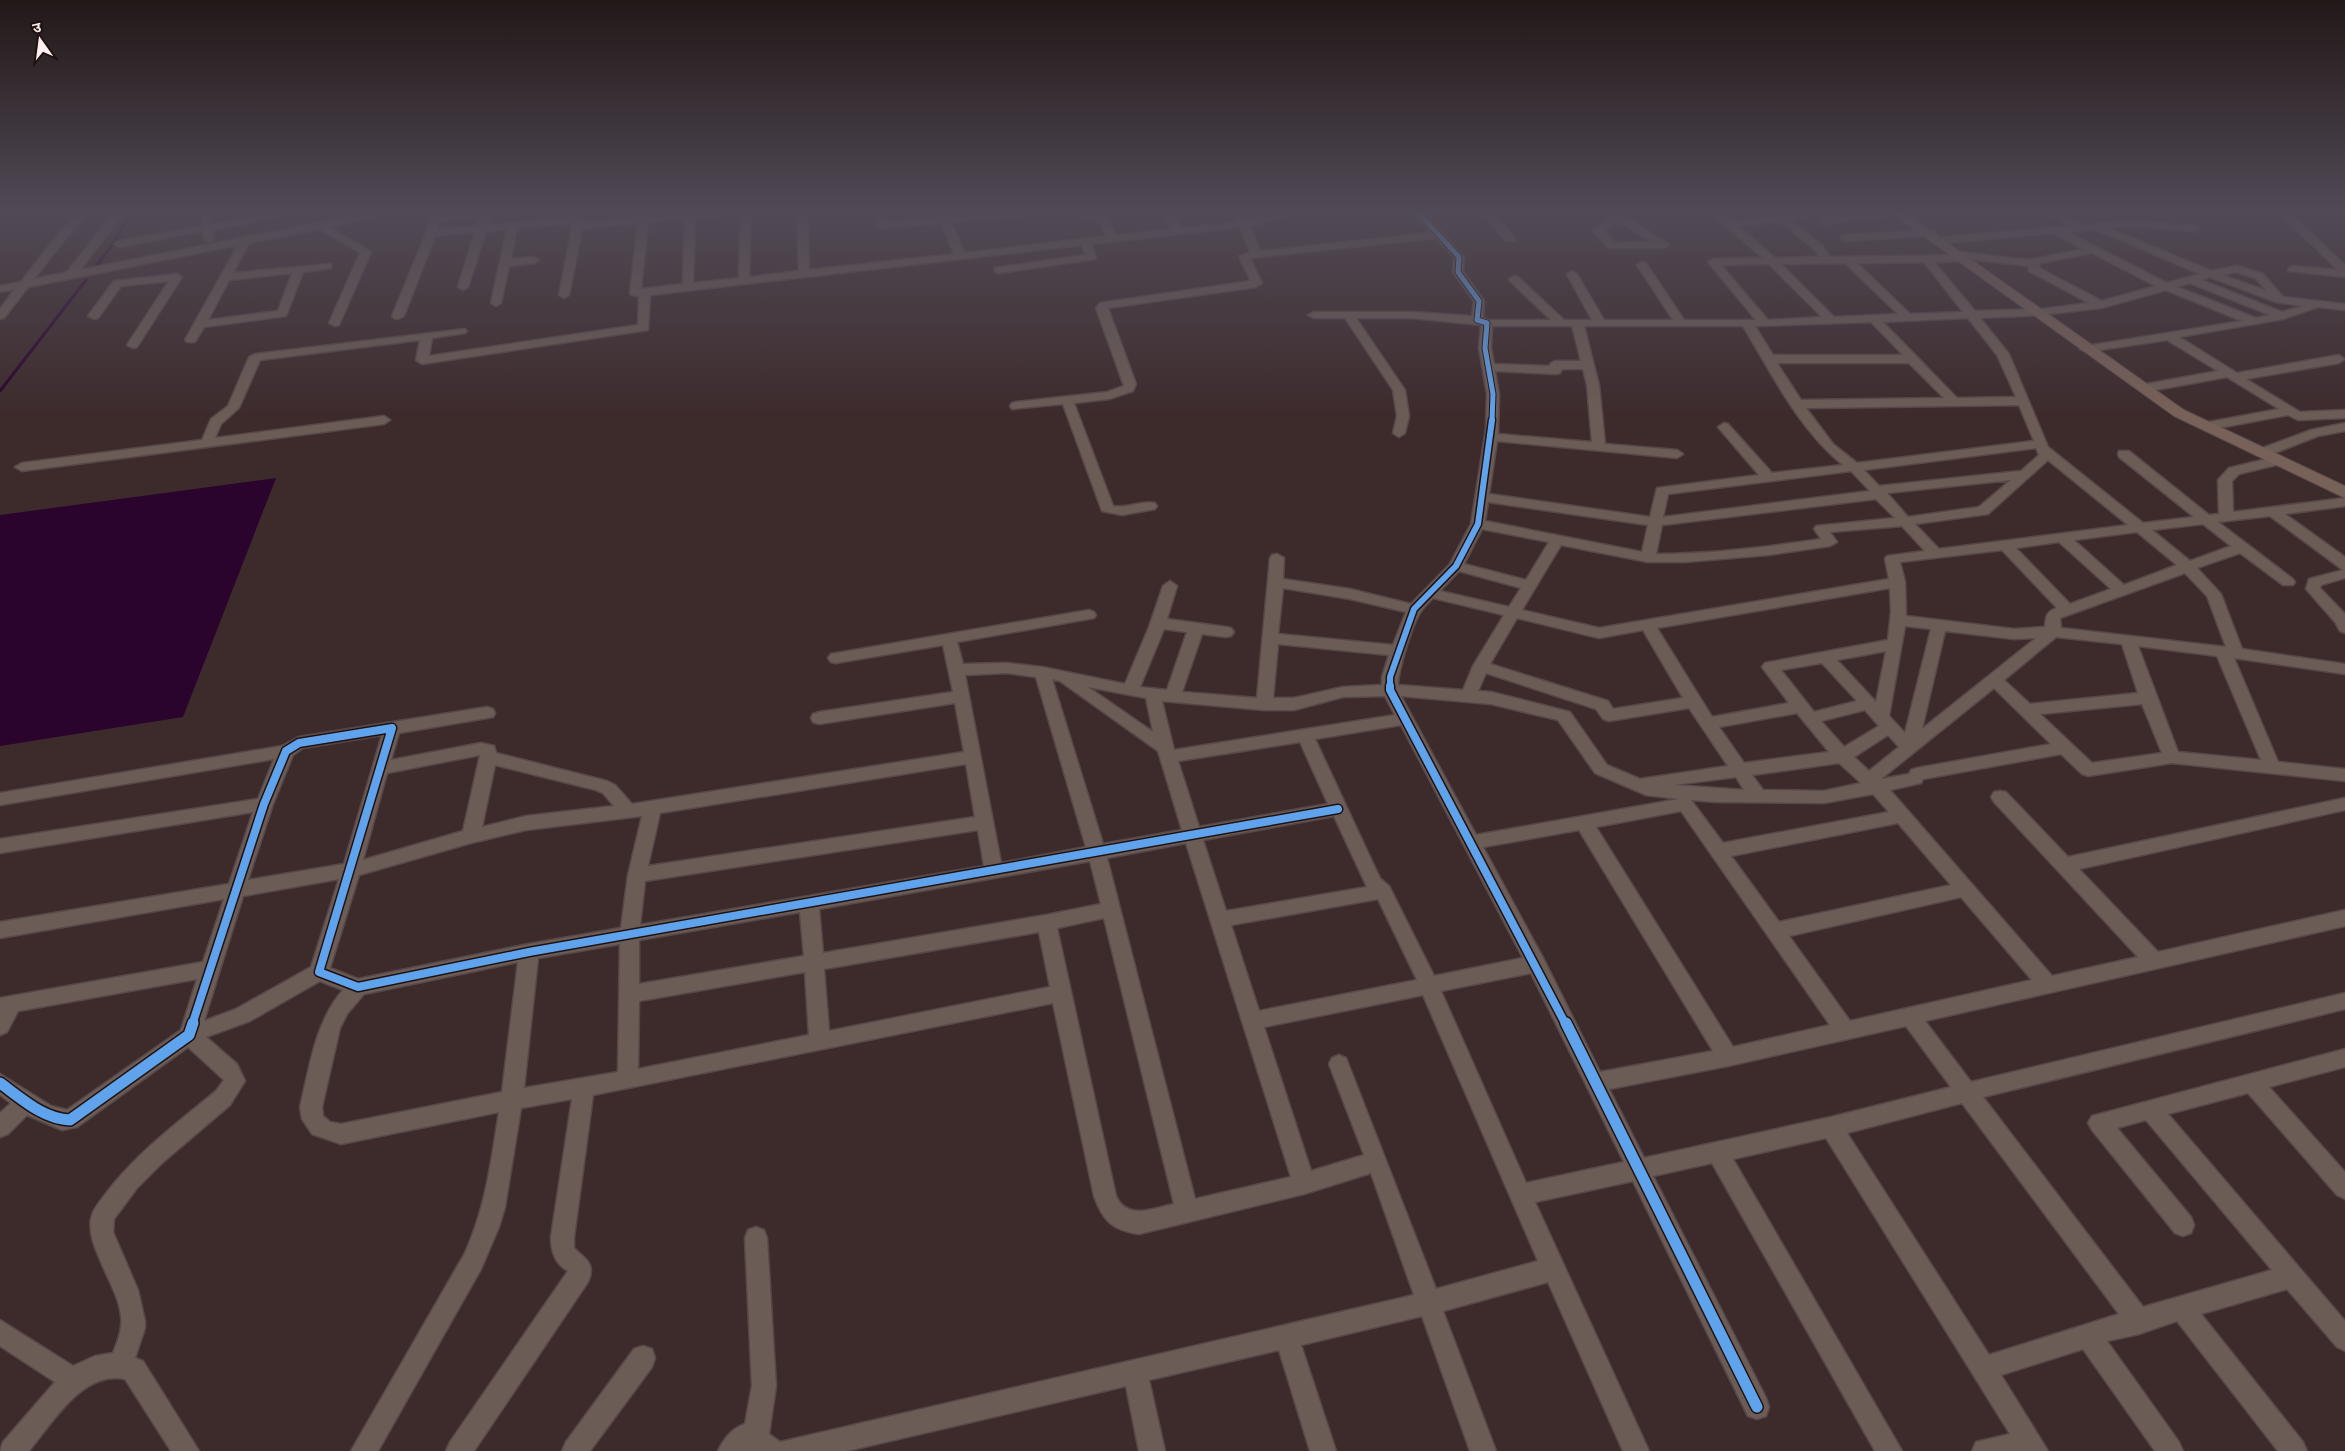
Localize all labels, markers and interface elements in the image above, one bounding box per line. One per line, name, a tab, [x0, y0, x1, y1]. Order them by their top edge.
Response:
north arrow	[15, 15, 65, 65]
text: उ	[31, 18, 44, 36]

